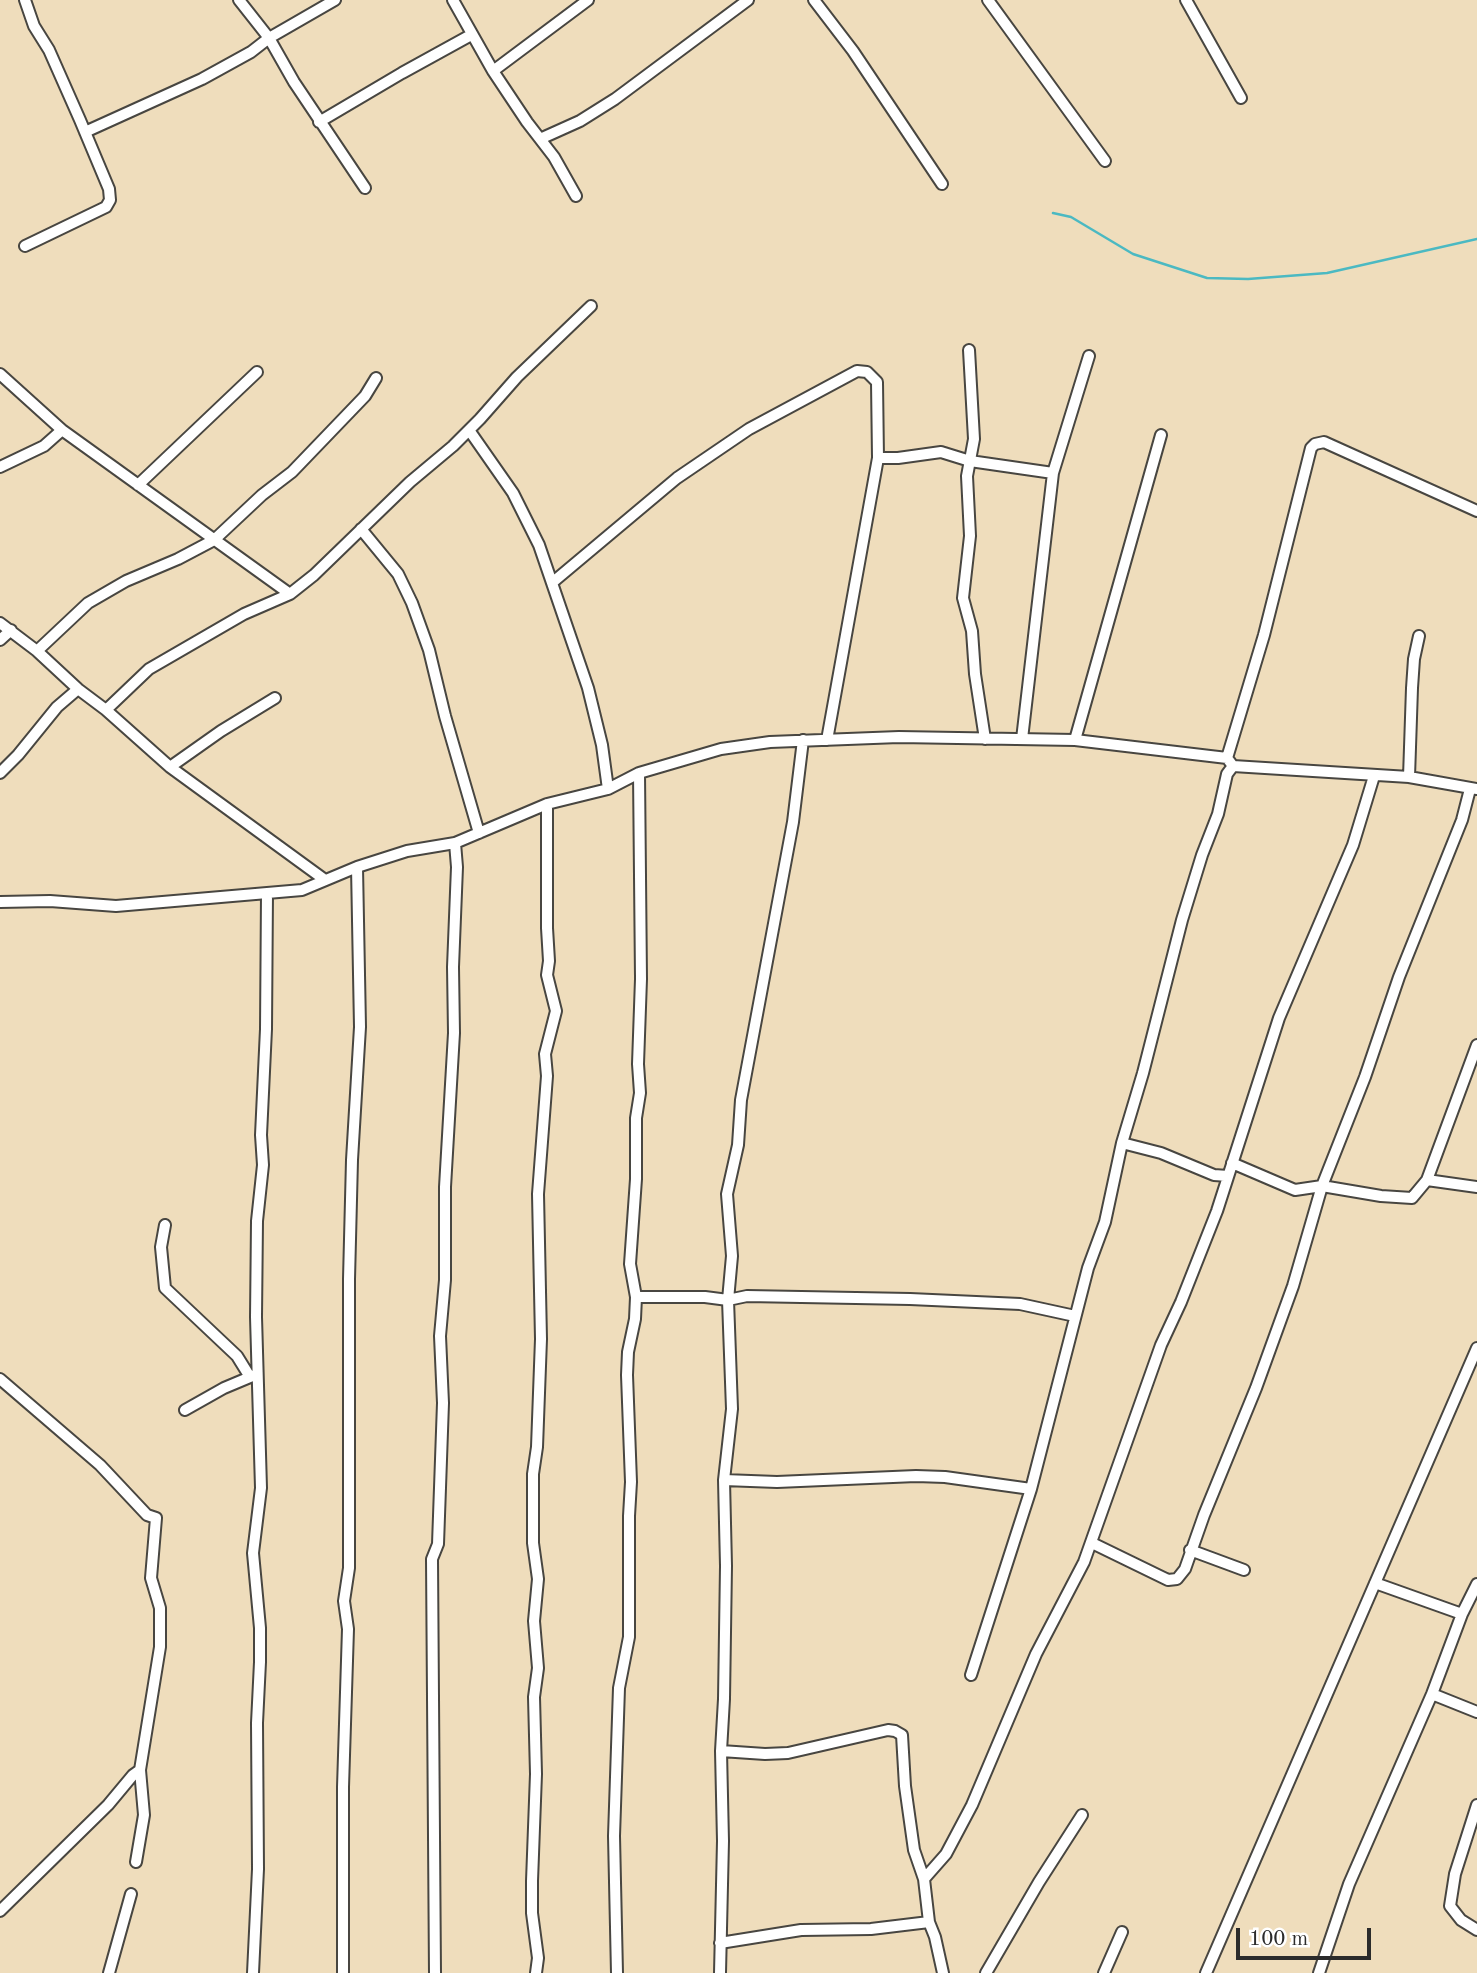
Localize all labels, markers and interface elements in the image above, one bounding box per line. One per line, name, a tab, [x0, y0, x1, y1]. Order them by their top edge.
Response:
scale bar	[1239, 1913, 1374, 1957]
text: 100 m	[1249, 1929, 1308, 1950]

